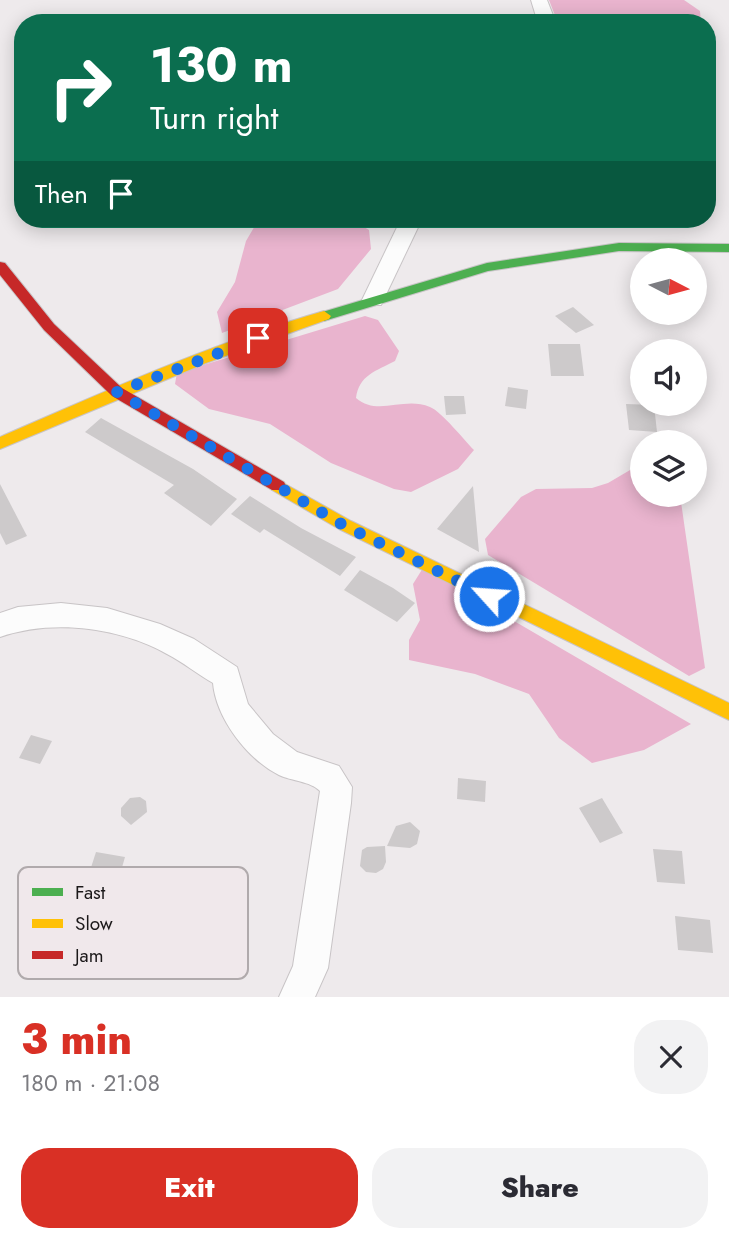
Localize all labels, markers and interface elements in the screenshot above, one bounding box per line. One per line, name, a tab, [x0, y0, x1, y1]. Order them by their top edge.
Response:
text: 130 m	[150, 30, 293, 100]
icon: right	[35, 42, 126, 133]
text: Turn right	[150, 95, 279, 141]
text: Then	[35, 175, 88, 213]
icon: arrive	[102, 175, 140, 213]
north arrow	[630, 248, 707, 326]
map controls	[630, 248, 707, 507]
pin	[228, 308, 288, 368]
icon: arrive	[239, 319, 277, 357]
button: sound	[630, 339, 707, 416]
button: layers	[630, 430, 707, 507]
position arrow	[452, 559, 526, 633]
legend	[18, 867, 248, 979]
text: Fast	[75, 879, 106, 906]
text: Slow	[75, 910, 113, 937]
text: Jam	[72, 942, 104, 969]
text: 3 min	[21, 1009, 132, 1070]
button: close	[634, 1020, 708, 1094]
text: 180 m · 21:08	[21, 1066, 160, 1100]
button: Exit	[21, 1148, 358, 1228]
button: Share	[372, 1148, 708, 1228]

